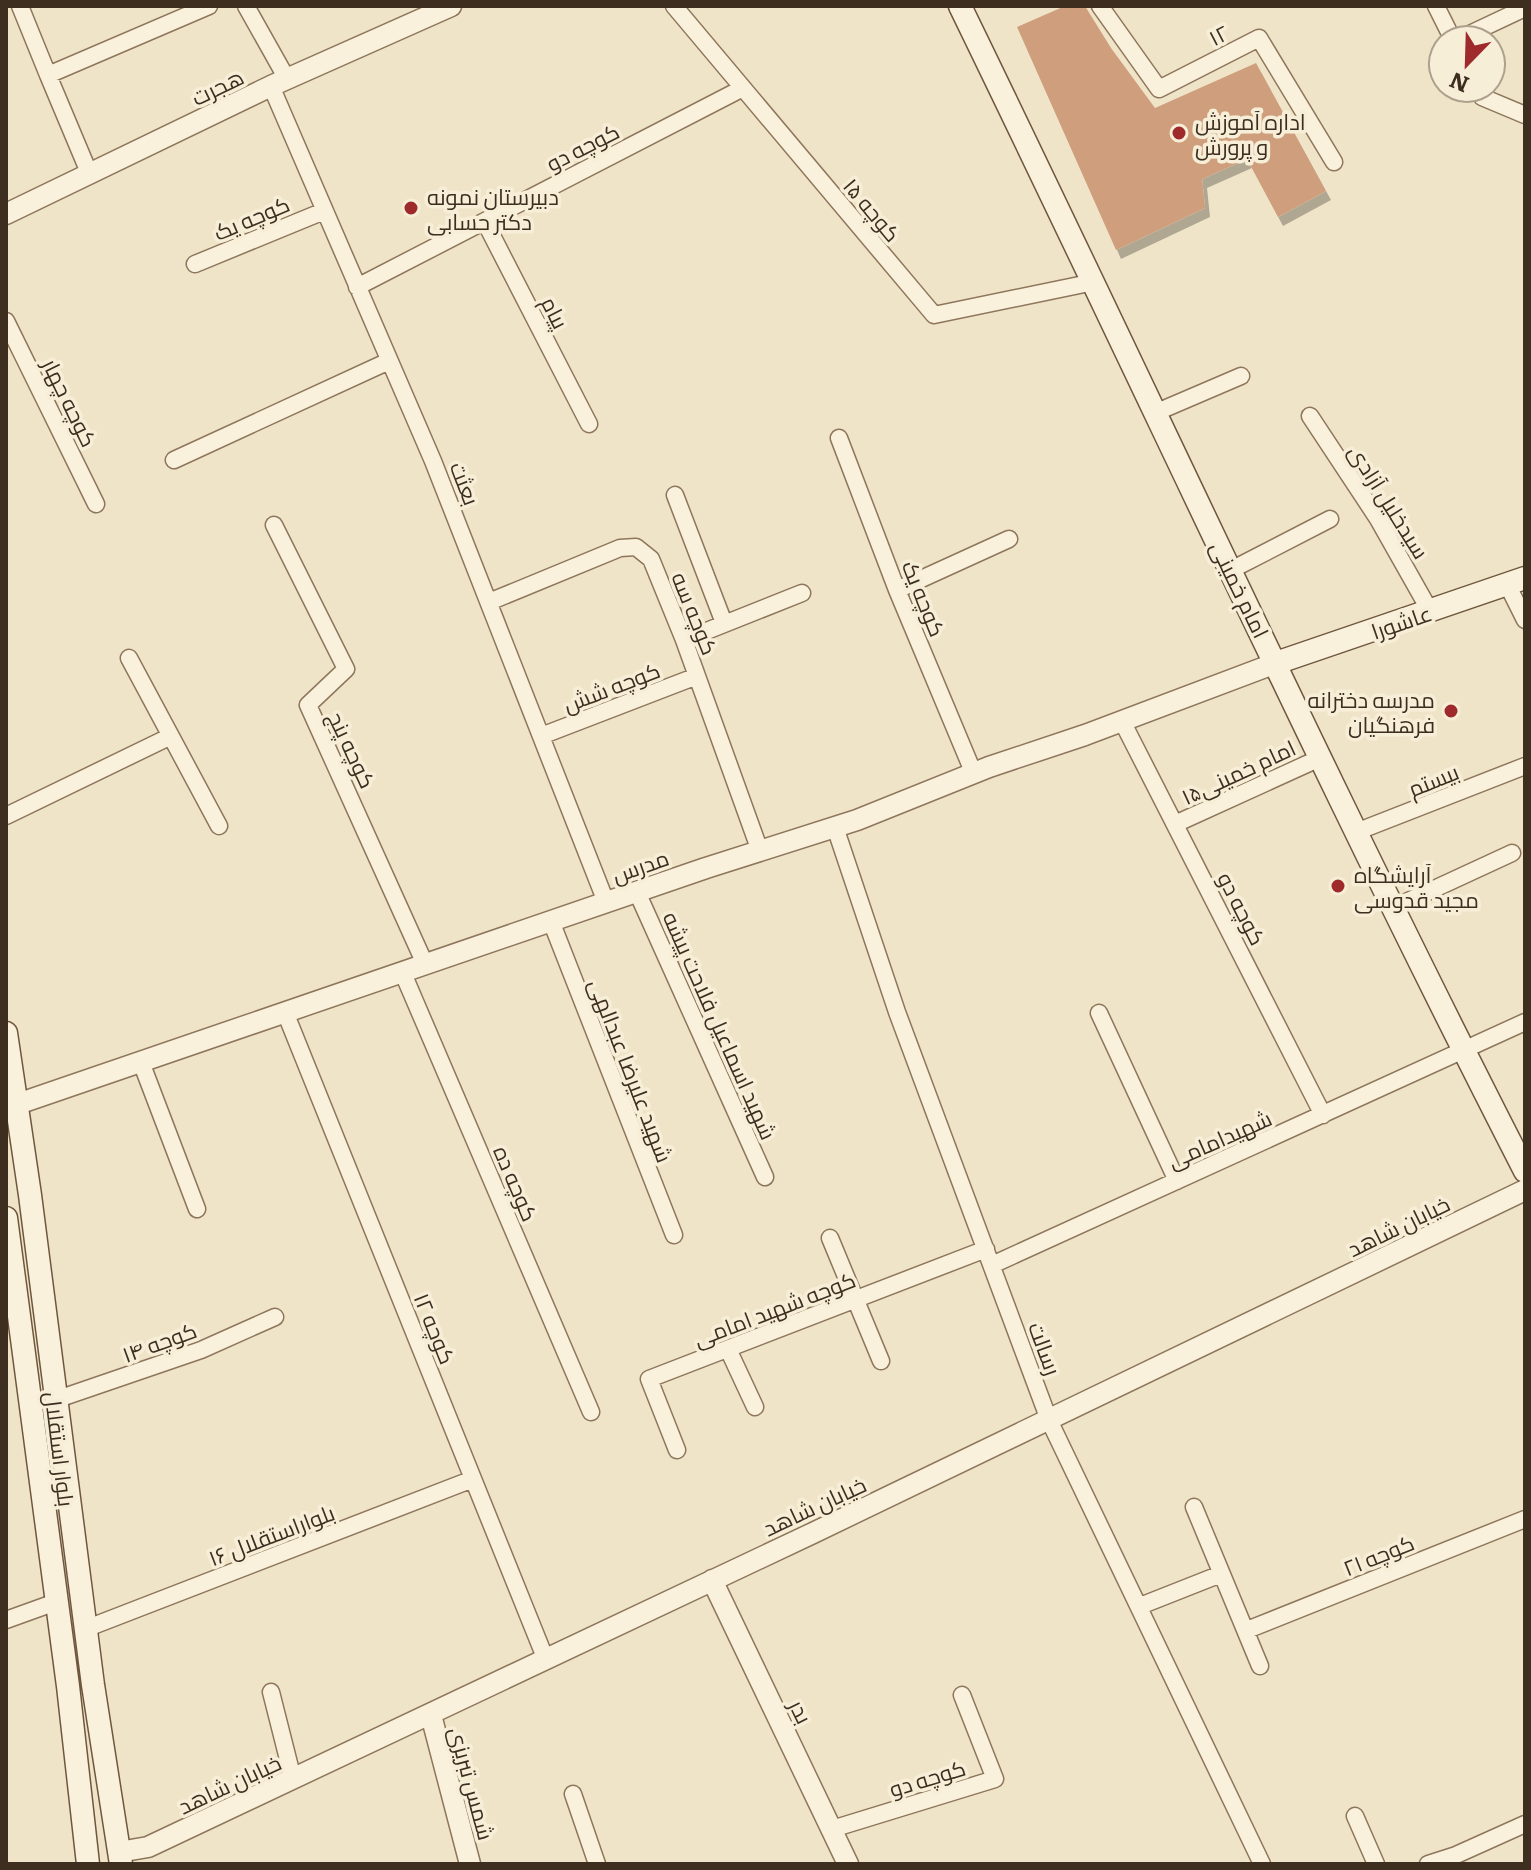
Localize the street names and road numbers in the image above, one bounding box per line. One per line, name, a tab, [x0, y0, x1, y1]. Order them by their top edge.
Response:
street label: ۱۲	[1202, 15, 1234, 53]
street label: هجرت	[185, 59, 249, 113]
street label: کوچه دو	[540, 113, 624, 179]
street label: کوچه ۱۵	[836, 170, 910, 248]
street label: کوچه یک	[208, 186, 294, 248]
street label: پیام	[533, 290, 578, 335]
street label: کوچه چهار	[35, 350, 107, 452]
street label: سیدخلیل آزادی	[1342, 437, 1438, 565]
street label: بعثت	[443, 456, 489, 510]
street label: امام خمینی	[1202, 535, 1279, 643]
street label: کوچه یک	[895, 555, 955, 641]
street label: کوچه سه	[664, 567, 728, 659]
street label: عاشورا	[1366, 595, 1436, 647]
street label: کوچه شش	[558, 652, 664, 720]
street label: کوچه پنج	[321, 705, 385, 793]
street label: امام خمینی۱۵	[1175, 730, 1301, 813]
street label: بیستم	[1403, 754, 1464, 805]
street label: مدرس	[607, 840, 673, 890]
street label: کوچه دو	[1210, 866, 1276, 950]
street label: شهید اسماعیل فلاحت پیشه	[656, 906, 786, 1144]
street label: شهید علیرضا عبدالهی	[582, 973, 682, 1167]
street label: شهیدامامی	[1162, 1100, 1276, 1176]
street label: کوچه ده	[486, 1140, 548, 1226]
street label: خیابان شاهد	[1341, 1186, 1455, 1264]
street label: کوچه شهید امامی	[688, 1262, 860, 1354]
street label: کوچه ۱۲	[407, 1287, 465, 1369]
street label: کوچه ۱۴	[117, 1312, 201, 1370]
street label: رسالت	[1021, 1317, 1071, 1379]
street label: بلوار استقلال	[38, 1390, 84, 1508]
street label: خیابان شاهد	[757, 1467, 871, 1543]
street label: بلواراستقلال ۱۶	[203, 1495, 339, 1573]
street label: کوچه ۲۱	[1337, 1525, 1419, 1583]
street label: بدر	[781, 1691, 822, 1729]
street label: شمس تبریزی	[442, 1723, 504, 1843]
street label: خیابان شاهد	[172, 1745, 286, 1821]
street label: کوچه دو	[885, 1750, 969, 1804]

